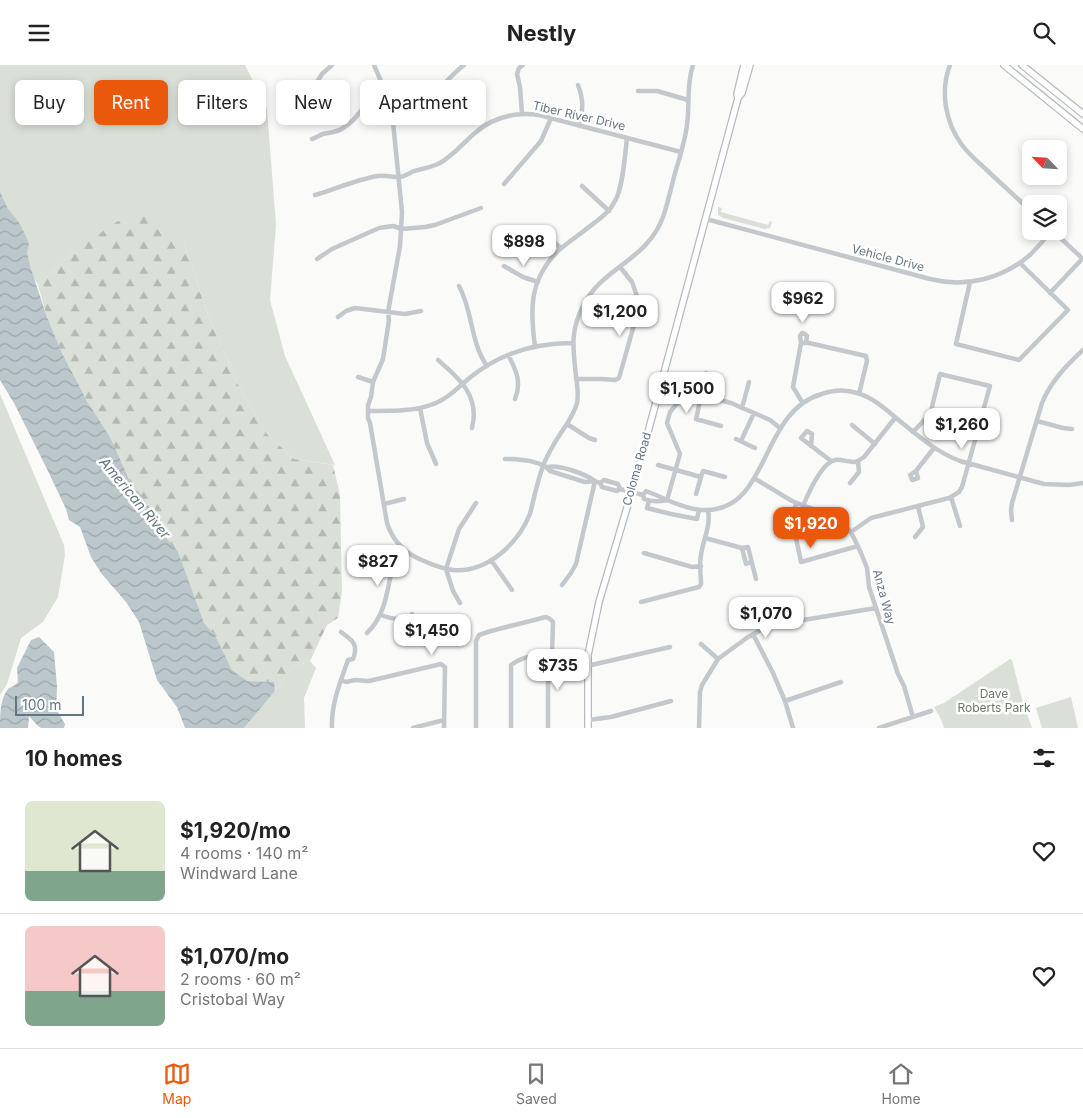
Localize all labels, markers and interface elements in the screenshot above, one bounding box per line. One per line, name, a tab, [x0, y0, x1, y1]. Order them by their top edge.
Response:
icon: menu	[25, 19, 53, 47]
icon: search	[1030, 19, 1058, 47]
text: Nestly	[507, 20, 576, 46]
chip: Buy	[15, 80, 84, 125]
chip: Rent	[94, 80, 168, 125]
chip: Filters	[178, 80, 266, 125]
chip: New	[276, 80, 350, 125]
chip: Apartment	[360, 80, 486, 125]
street label: Tiber River Drive	[531, 98, 627, 133]
north arrow	[1022, 140, 1068, 185]
map controls	[1022, 140, 1067, 240]
button: layers	[1022, 195, 1067, 240]
pin: $898	[494, 225, 554, 267]
text: $898	[503, 231, 545, 251]
street label: Vehicle Drive	[850, 241, 926, 274]
pin: $962	[773, 281, 833, 324]
text: $962	[782, 288, 824, 308]
pin: $1,200	[579, 295, 661, 337]
text: $1,200	[593, 301, 647, 321]
pin: $1,500	[646, 371, 728, 414]
text: $1,500	[660, 378, 714, 398]
pin: $1,260	[921, 407, 1003, 450]
text: $1,260	[935, 414, 989, 434]
street label: Coloma Road	[619, 430, 654, 507]
water label: American River	[96, 453, 175, 542]
pin: $1,920	[770, 507, 852, 549]
text: $1,920	[784, 513, 838, 533]
pin: $827	[348, 545, 408, 587]
text: $827	[358, 551, 398, 571]
street label: Anza Way	[870, 568, 899, 626]
pin: $1,070	[725, 597, 807, 639]
text: $1,070	[740, 603, 792, 623]
pin: $1,450	[391, 613, 473, 656]
text: $1,450	[405, 620, 459, 640]
pin: $735	[528, 649, 588, 691]
text: $735	[538, 655, 578, 675]
park label: Dave Roberts Park	[957, 686, 1031, 715]
scale bar	[15, 693, 84, 716]
text: 100 m	[22, 696, 62, 713]
icon: filters	[1030, 744, 1058, 772]
text: 10 homes	[25, 746, 123, 771]
text: $1,920/mo	[180, 818, 291, 843]
icon: home	[65, 821, 125, 881]
icon: heart	[1030, 837, 1058, 865]
text: 4 rooms · 140 m²	[180, 843, 308, 863]
text: Windward Lane	[180, 863, 298, 883]
text: $1,070/mo	[180, 944, 289, 969]
icon: home	[65, 946, 125, 1006]
icon: heart	[1030, 962, 1058, 990]
text: 2 rooms · 60 m²	[180, 969, 301, 989]
text: Cristobal Way	[180, 989, 285, 1009]
tab: Map	[162, 1060, 191, 1107]
tab: Saved	[516, 1060, 557, 1107]
tab: Home	[881, 1060, 921, 1107]

